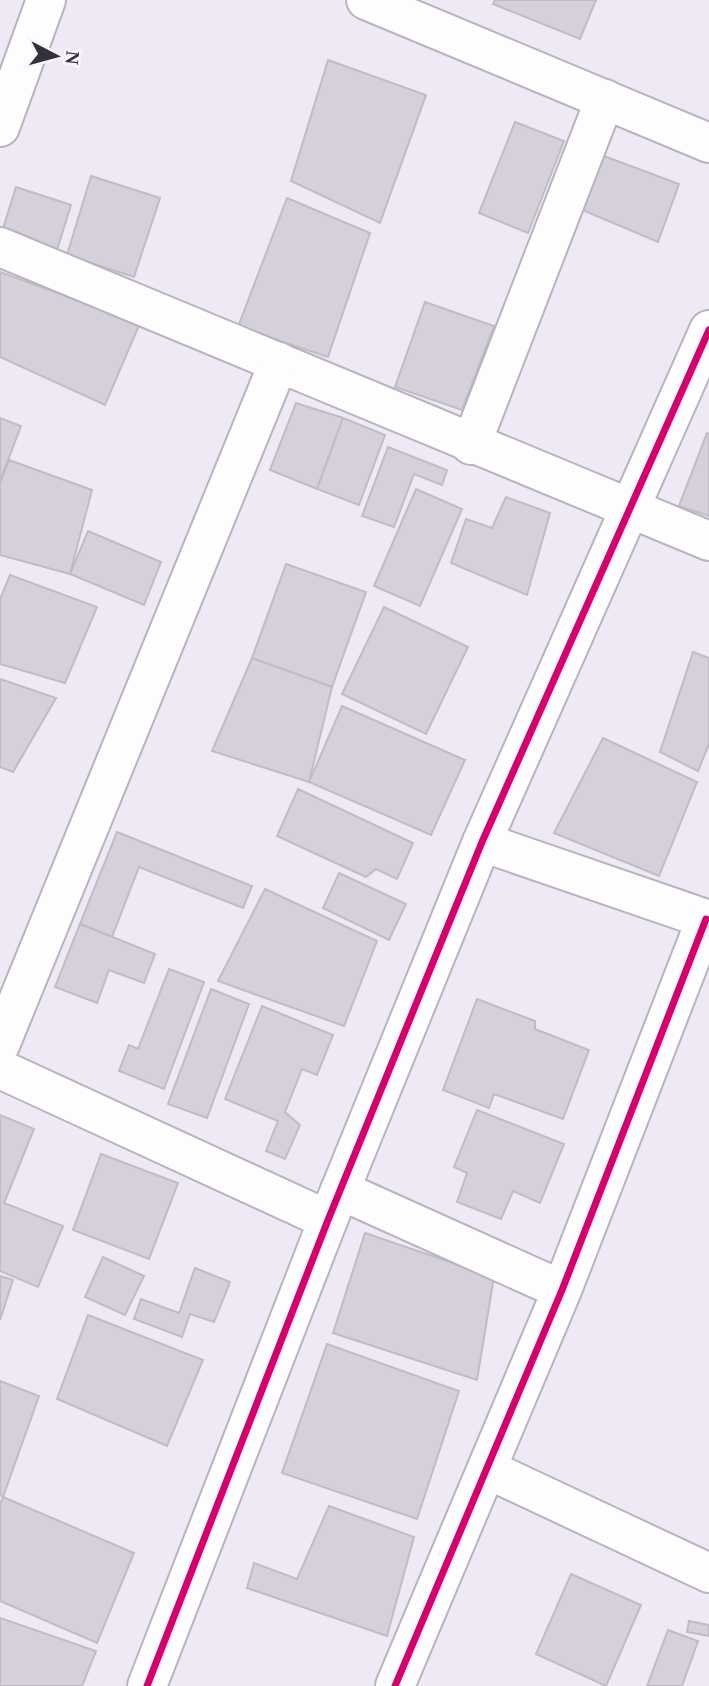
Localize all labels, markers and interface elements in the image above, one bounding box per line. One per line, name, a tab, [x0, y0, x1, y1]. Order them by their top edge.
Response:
north arrow	[21, 21, 91, 91]
text: N	[61, 50, 84, 66]

